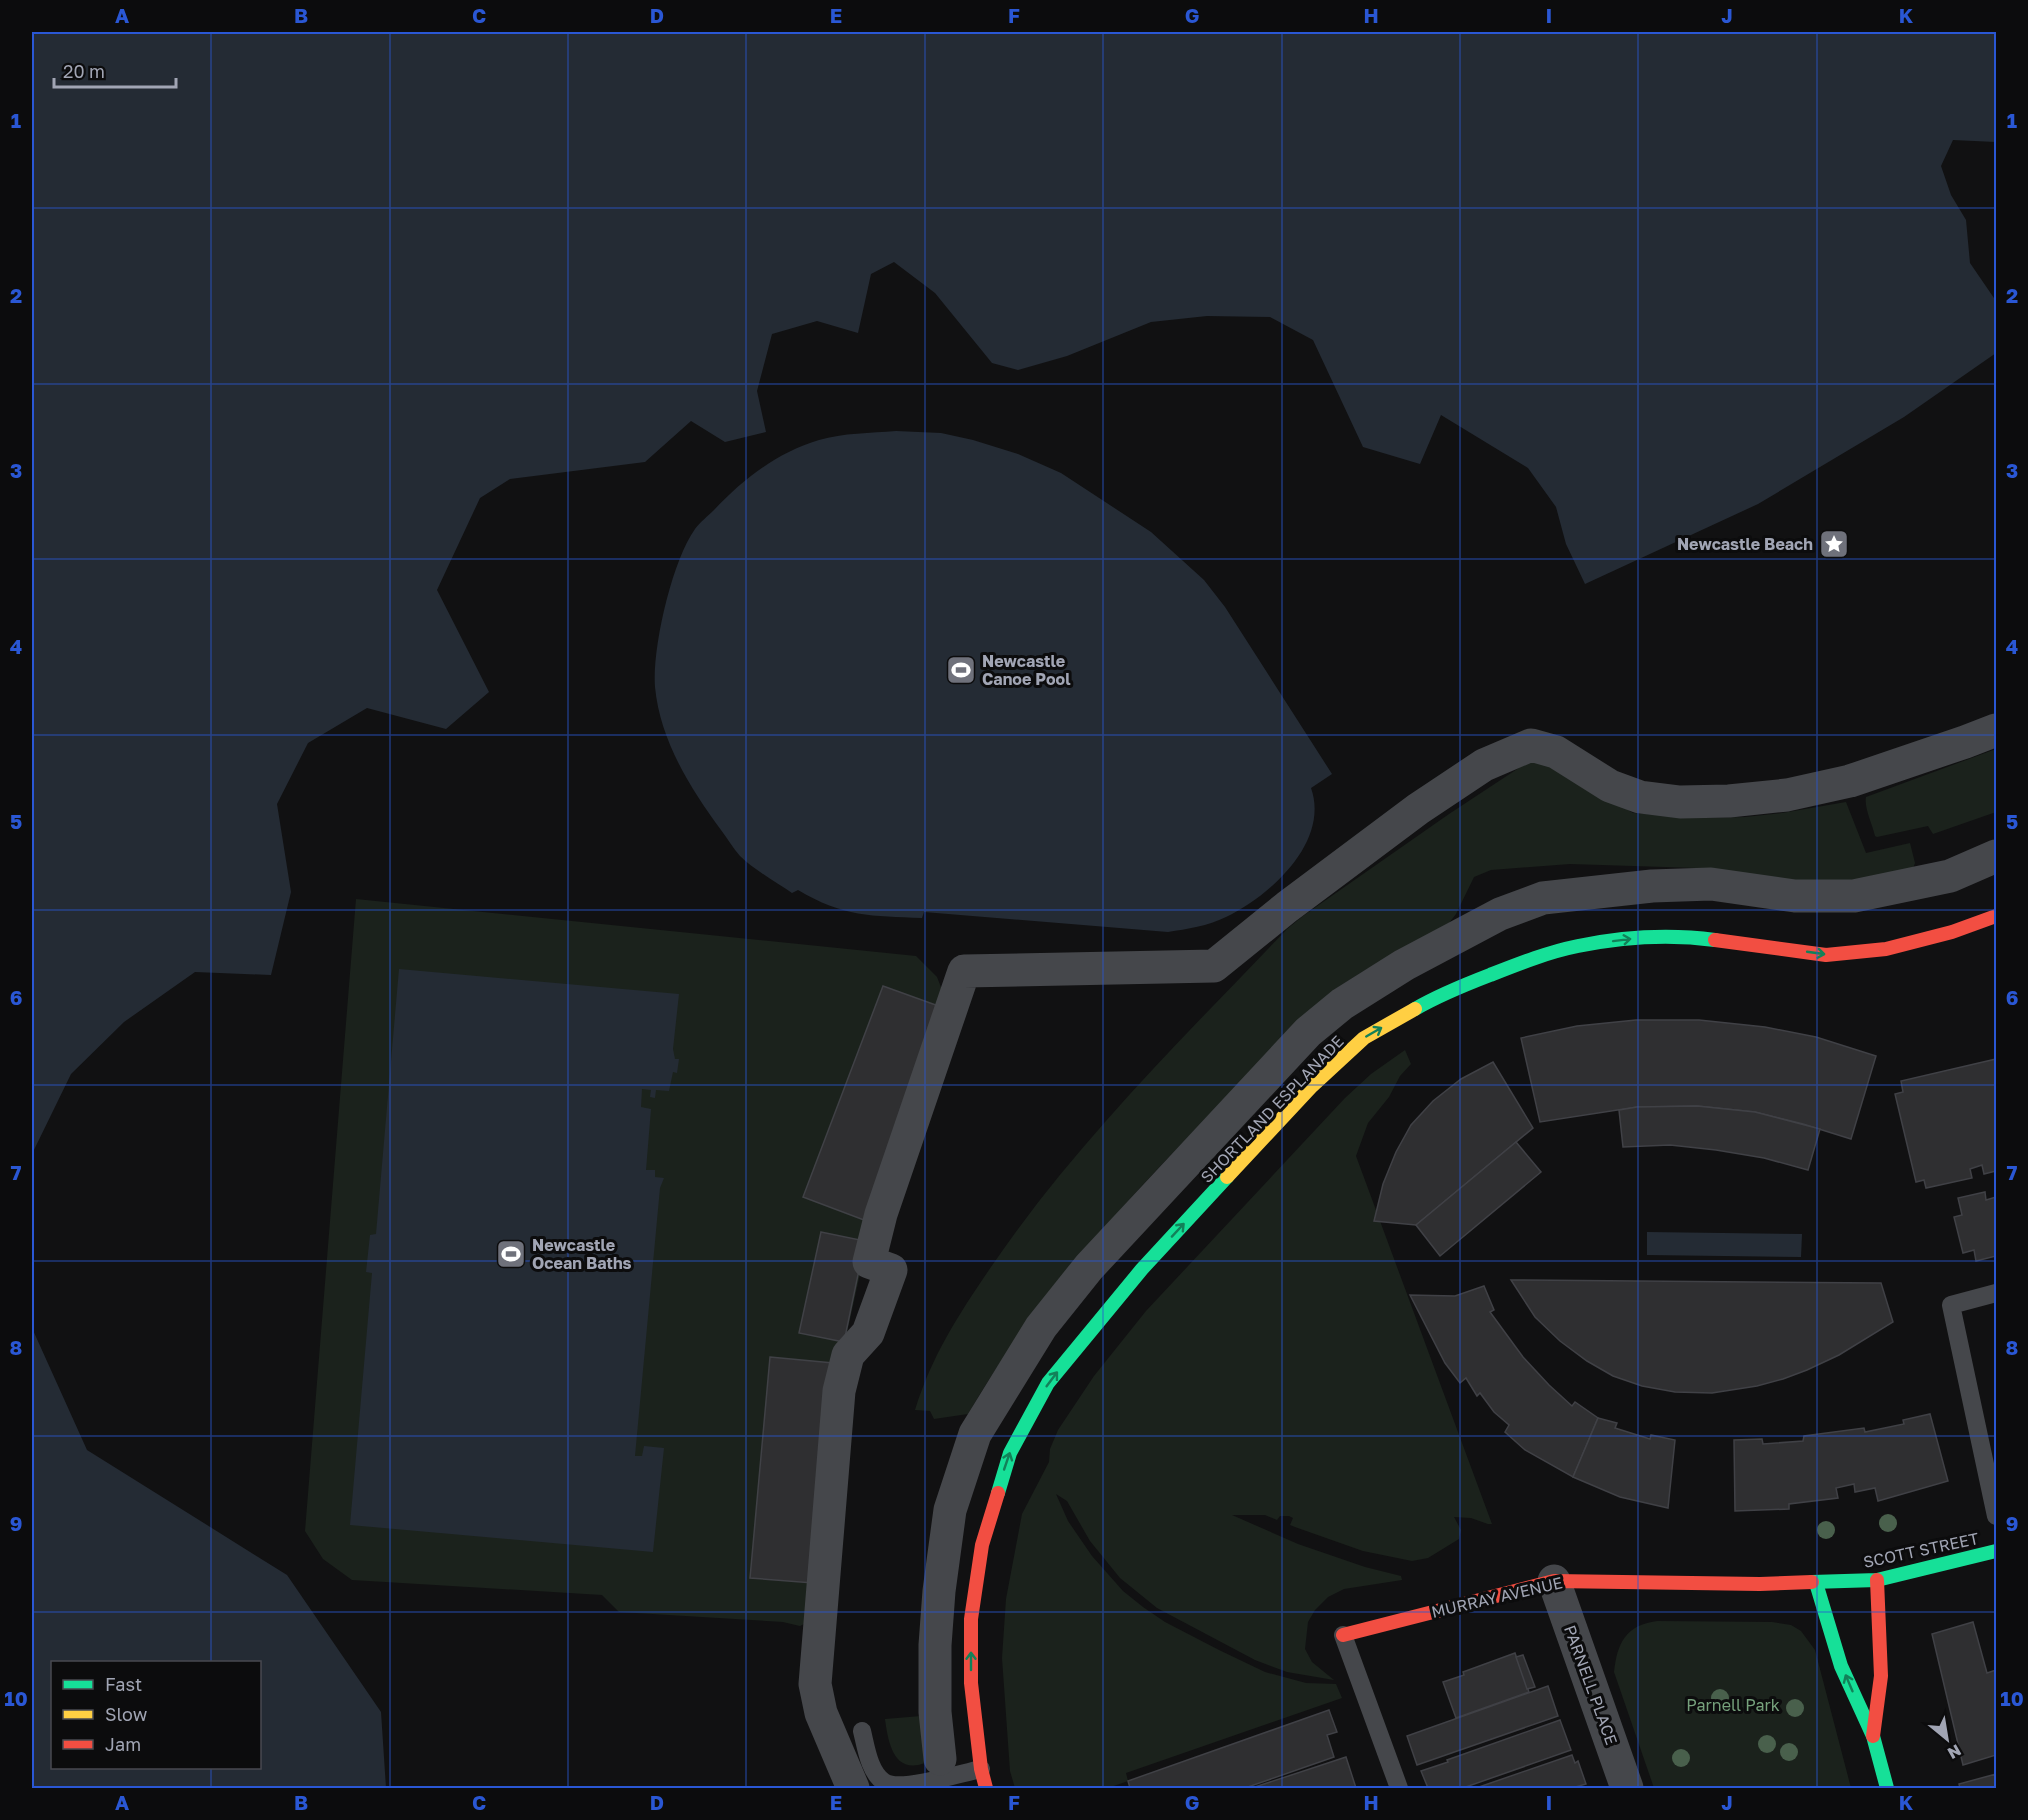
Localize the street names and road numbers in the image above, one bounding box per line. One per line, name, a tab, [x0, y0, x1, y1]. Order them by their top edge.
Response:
street label: SHORTLAND ESPLANADE	[1196, 1031, 1348, 1187]
street label: SCOTT STREET	[1861, 1528, 1981, 1572]
street label: MURRAY AVENUE	[1430, 1572, 1564, 1622]
street label: PARNELL PLACE	[1560, 1622, 1622, 1748]

